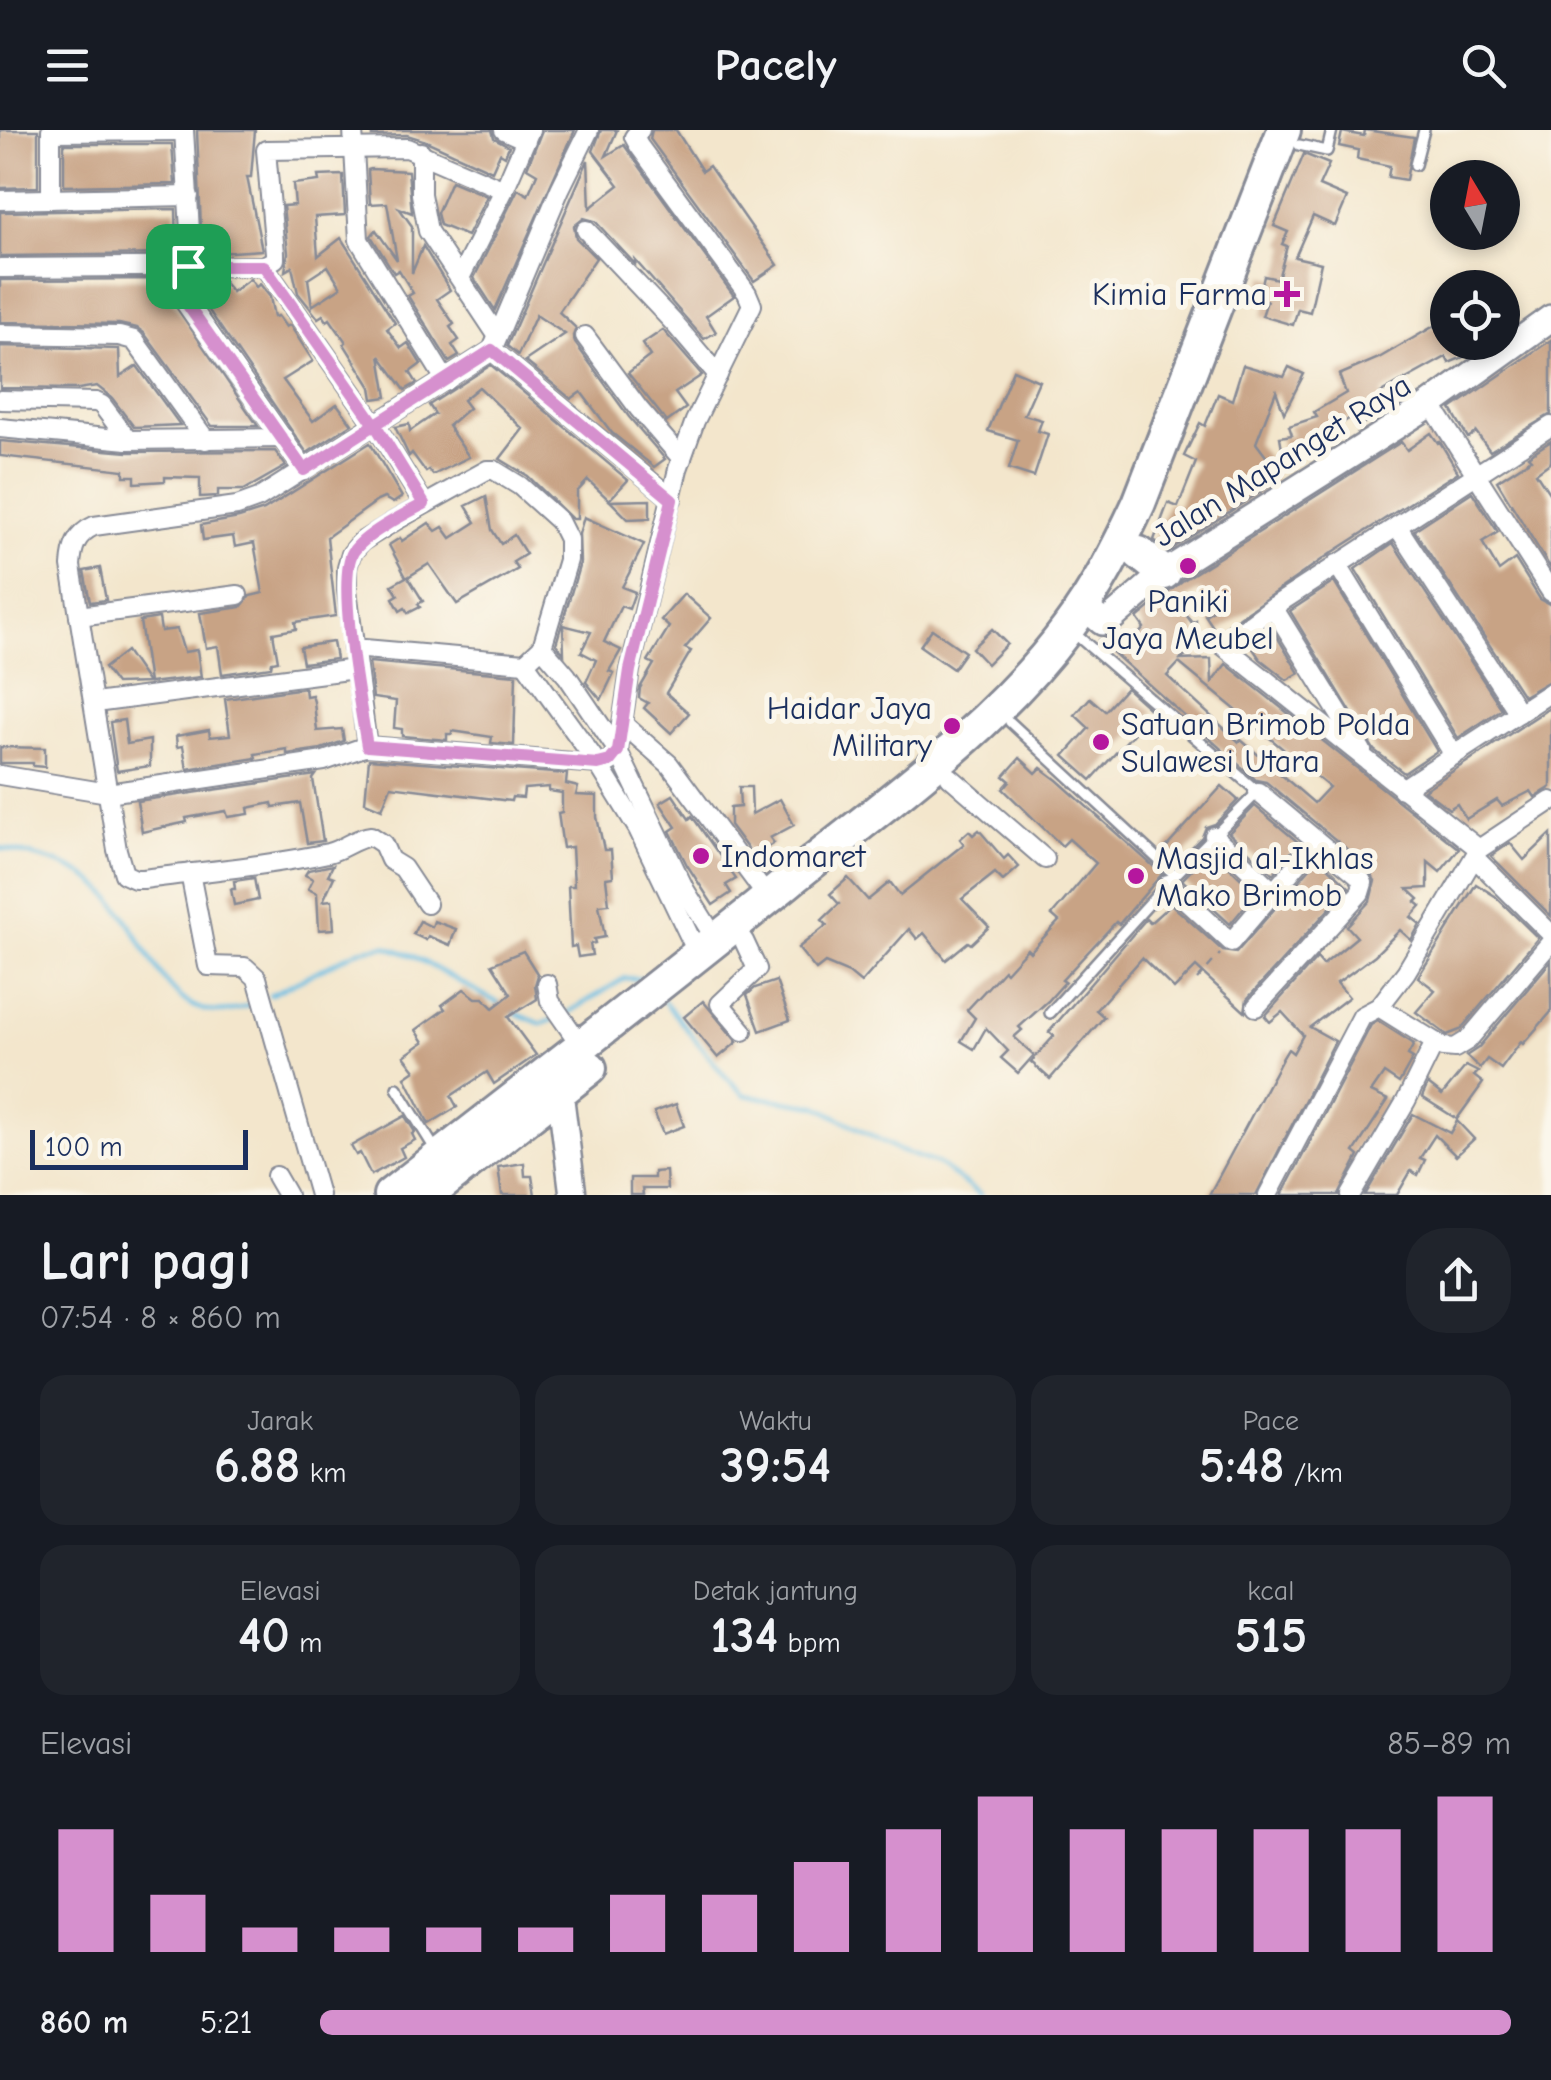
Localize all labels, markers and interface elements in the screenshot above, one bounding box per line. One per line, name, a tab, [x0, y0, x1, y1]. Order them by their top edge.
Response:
icon: menu	[40, 38, 95, 93]
icon: search	[1456, 38, 1511, 93]
text: Pacely	[714, 39, 837, 91]
north arrow	[1430, 160, 1520, 250]
map controls	[1430, 160, 1520, 360]
pin	[146, 224, 231, 309]
icon: arrive	[161, 239, 216, 294]
button: locate	[1430, 270, 1520, 360]
place label: Kimia Farma	[1092, 276, 1267, 313]
marker: Kimia Farma	[1276, 283, 1298, 305]
street label: Jalan Mapanget Raya	[1147, 366, 1418, 555]
marker: Paniki Jaya Meubel	[1177, 555, 1199, 577]
place label: Paniki Jaya Meubel	[1102, 583, 1274, 657]
place label: Haidar Jaya Military	[767, 690, 933, 764]
place label: Satuan Brimob Polda Sulawesi Utara	[1121, 706, 1411, 780]
marker: Haidar Jaya Military	[941, 715, 963, 737]
marker: Satuan Brimob Polda Sulawesi Utara	[1090, 731, 1112, 753]
place label: Indomaret	[721, 838, 866, 875]
place label: Masjid al-Ikhlas Mako Brimob	[1156, 840, 1374, 914]
marker: Indomaret	[690, 845, 712, 867]
marker: Masjid al-Ikhlas Mako Brimob	[1125, 865, 1147, 887]
scale bar	[30, 1125, 248, 1170]
text: 100 m	[45, 1131, 123, 1163]
button: share	[1406, 1228, 1511, 1333]
text: Lari pagi	[40, 1229, 251, 1293]
text: 07:54 · 8 × 860 m	[40, 1299, 281, 1336]
text: Jarak	[247, 1405, 313, 1437]
text: Waktu	[739, 1405, 812, 1437]
text: Pace	[1243, 1405, 1299, 1437]
text: 6.88	[214, 1437, 300, 1495]
text: 39:54	[720, 1437, 831, 1495]
text: 5:48	[1199, 1437, 1285, 1495]
text: km	[300, 1457, 346, 1489]
text: /km	[1285, 1457, 1343, 1489]
text: Elevasi	[240, 1575, 320, 1607]
text: Detak jantung	[693, 1575, 858, 1607]
text: kcal	[1247, 1575, 1294, 1607]
text: 40	[238, 1607, 290, 1665]
text: 134	[710, 1607, 778, 1665]
text: 515	[1234, 1607, 1307, 1665]
text: m	[290, 1627, 322, 1659]
text: bpm	[778, 1627, 841, 1659]
text: Elevasi	[40, 1725, 132, 1762]
text: 85–89 m	[1387, 1725, 1511, 1762]
text: 860 m	[40, 2004, 128, 2041]
text: 5:21	[200, 2004, 253, 2041]

